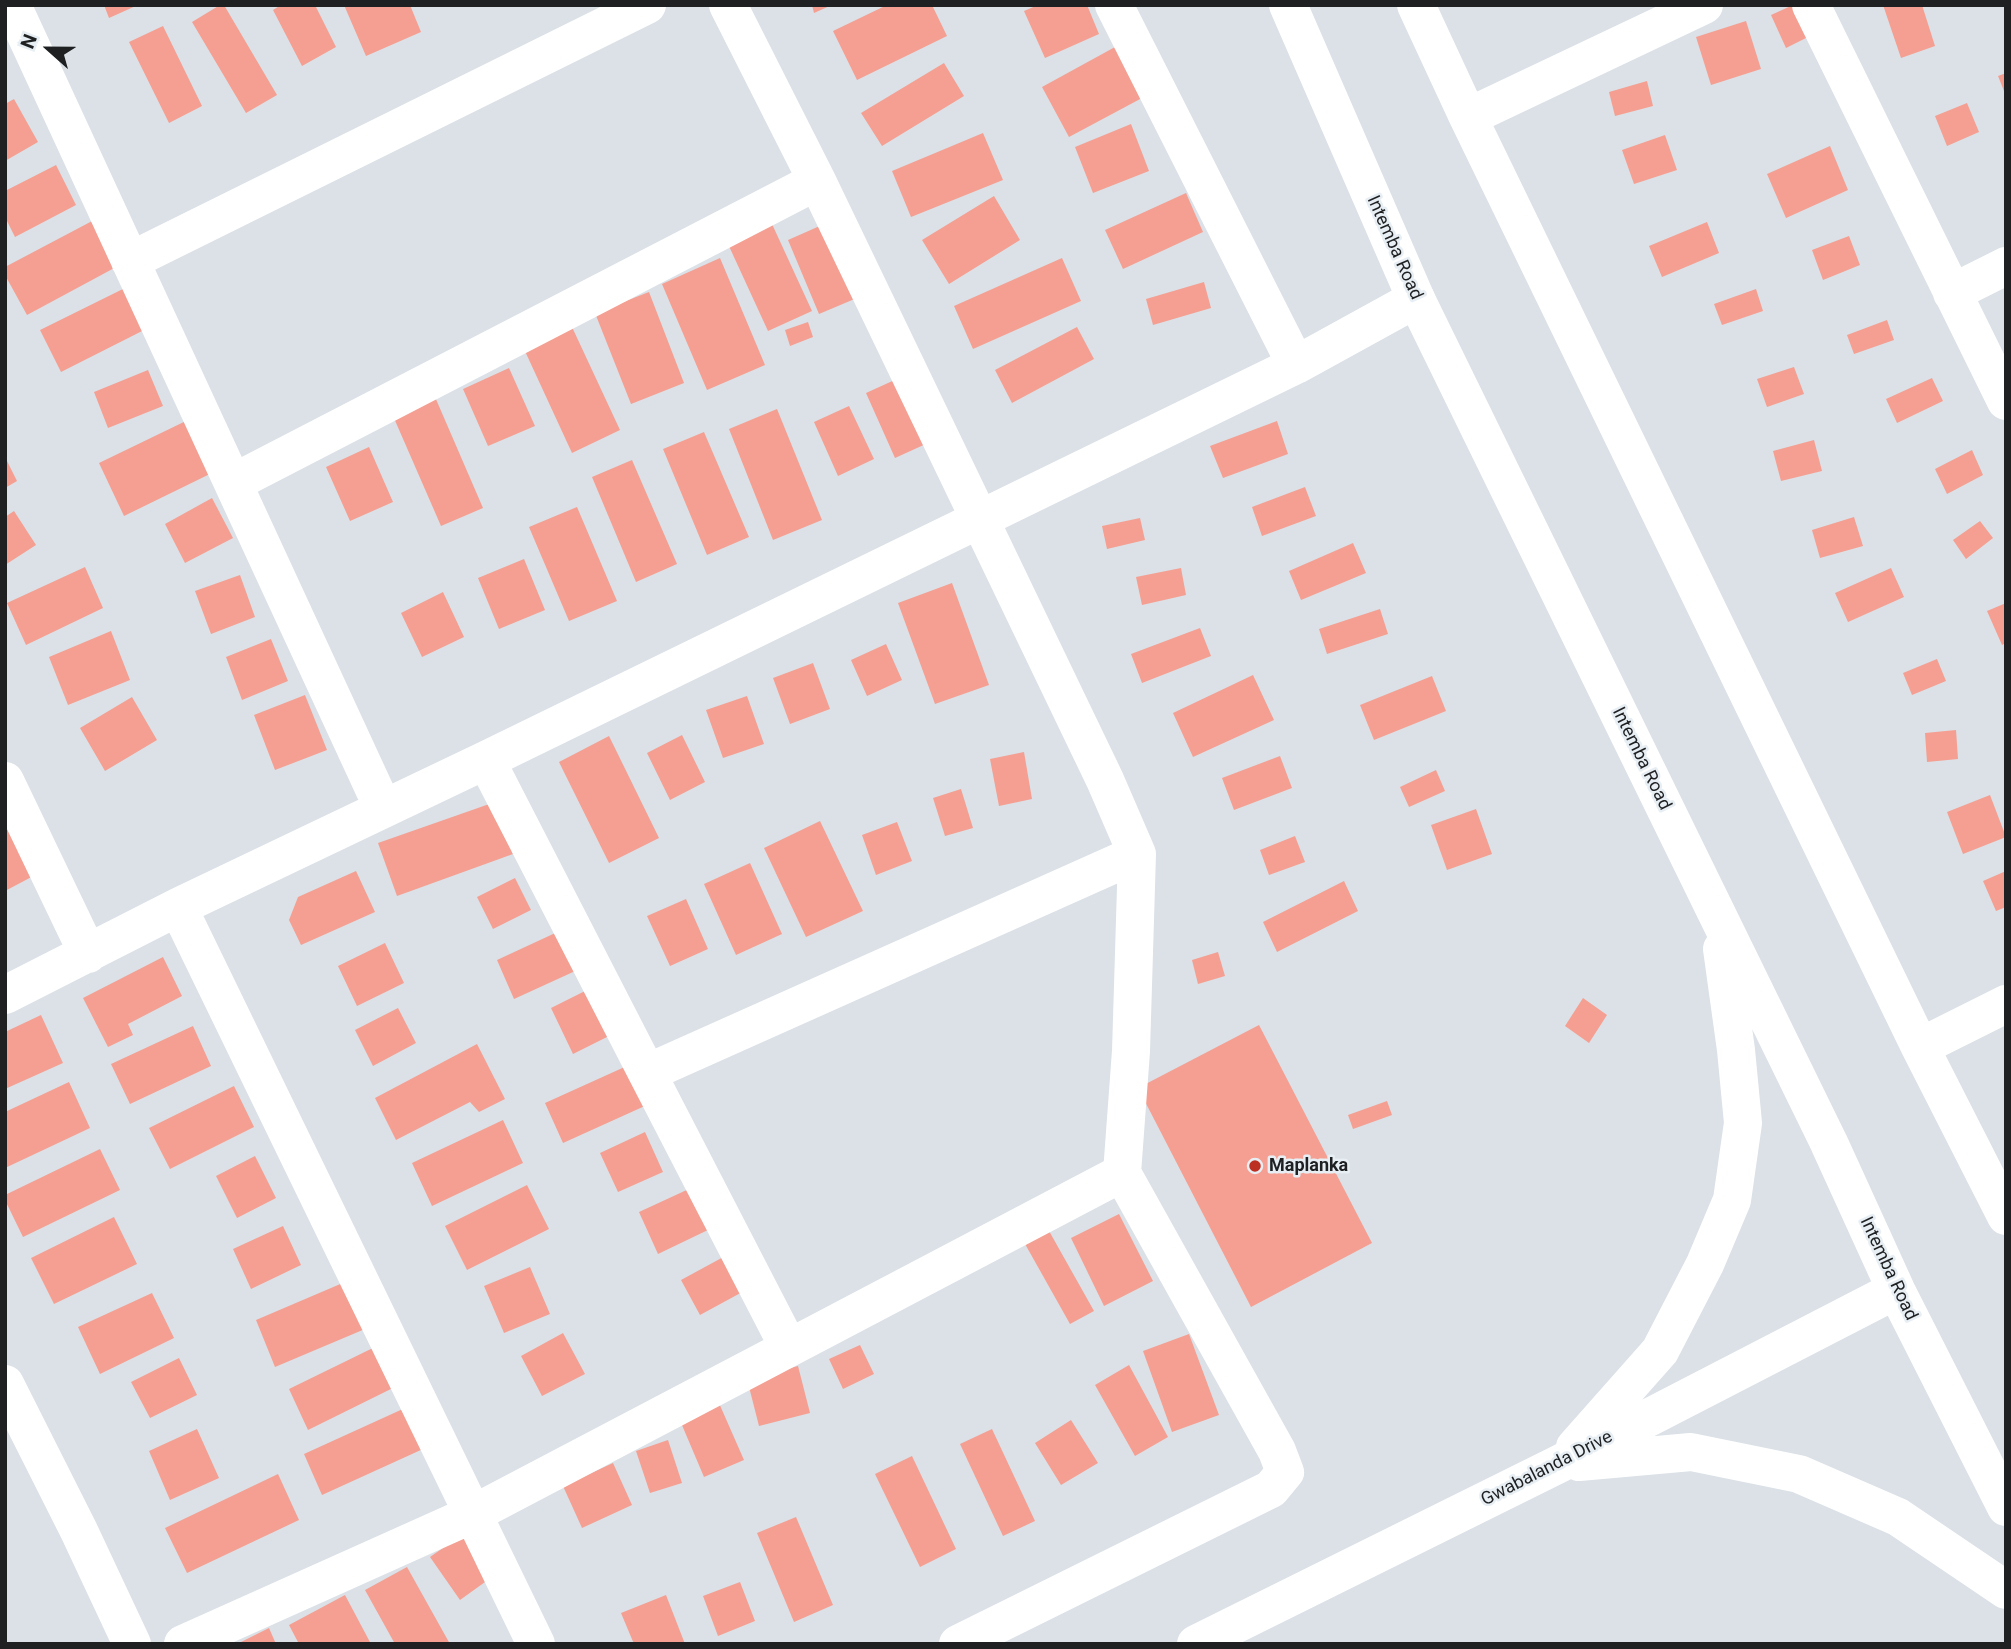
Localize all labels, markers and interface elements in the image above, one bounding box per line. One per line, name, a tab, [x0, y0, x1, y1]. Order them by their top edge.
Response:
north arrow	[14, 14, 84, 84]
text: N	[16, 31, 42, 52]
street label: Intemba Road	[1361, 193, 1427, 303]
street label: Intemba Road	[1607, 704, 1675, 814]
place label: Maplanka	[1269, 1155, 1348, 1177]
marker: Maplanka	[1247, 1158, 1263, 1174]
street label: Intemba Road	[1855, 1214, 1921, 1324]
street label: Gwabalanda Drive	[1478, 1427, 1616, 1511]

